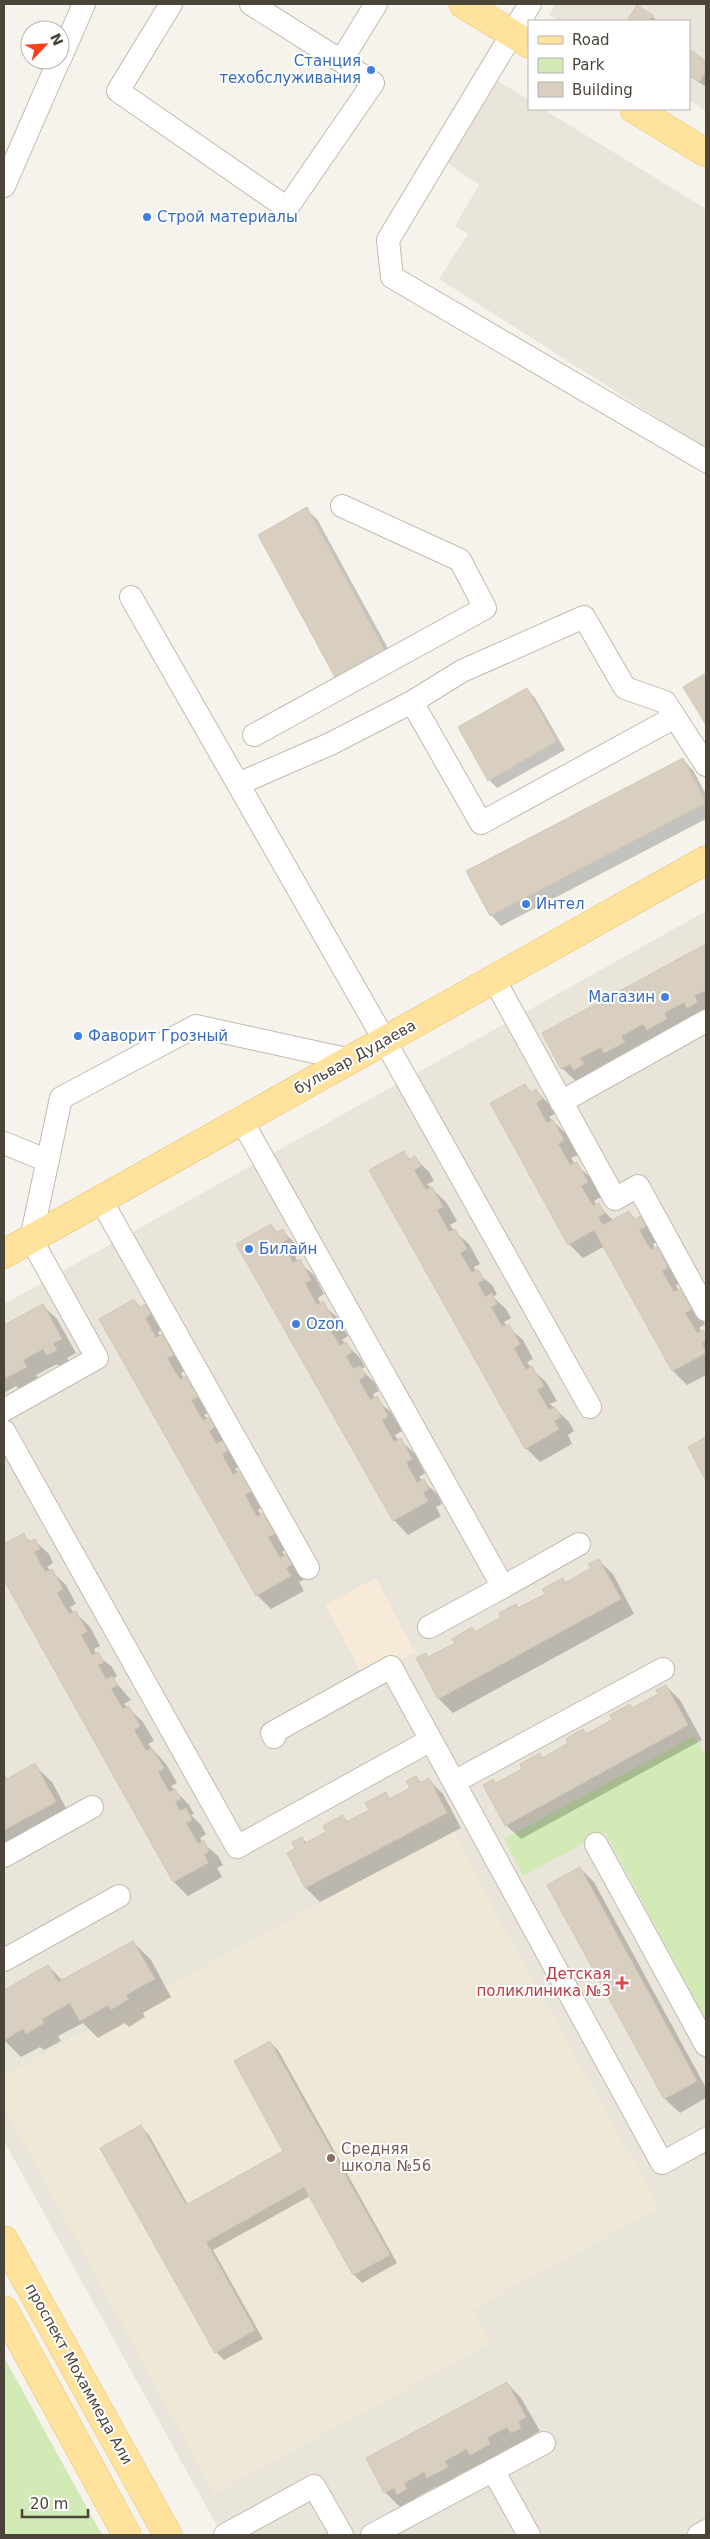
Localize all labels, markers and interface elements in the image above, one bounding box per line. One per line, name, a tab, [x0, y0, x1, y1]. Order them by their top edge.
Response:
north arrow	[20, 20, 70, 70]
legend	[528, 20, 690, 110]
text: N	[47, 31, 67, 48]
text: Road	[572, 31, 610, 49]
place label: Станция техобслуживания	[219, 52, 361, 87]
text: Park	[572, 56, 605, 74]
marker: Станция техобслуживания	[365, 64, 377, 76]
text: Building	[572, 81, 633, 99]
place label: Строй материалы	[157, 208, 298, 226]
marker: Строй материалы	[141, 211, 153, 223]
place label: Интел	[536, 895, 585, 913]
marker: Интел	[520, 898, 532, 910]
place label: Магазин	[588, 988, 655, 1006]
marker: Магазин	[659, 991, 671, 1003]
street label: бульвар Дудаева	[291, 1016, 419, 1098]
place label: Фаворит Грозный	[88, 1027, 228, 1045]
marker: Фаворит Грозный	[72, 1030, 84, 1042]
place label: Билайн	[259, 1240, 317, 1258]
marker: Билайн	[243, 1243, 255, 1255]
place label: Ozon	[306, 1315, 344, 1333]
marker: Ozon	[290, 1318, 302, 1330]
place label: Детская поликлиника №3	[477, 1965, 611, 2000]
marker: Детская поликлиника №3	[615, 1976, 629, 1990]
place label: Средняя школа №56	[341, 2140, 431, 2175]
marker: Средняя школа №56	[325, 2152, 337, 2164]
street label: проспект Мохаммеда Али	[22, 2280, 136, 2468]
scale bar	[22, 2486, 89, 2518]
text: 20 m	[30, 2495, 68, 2513]

